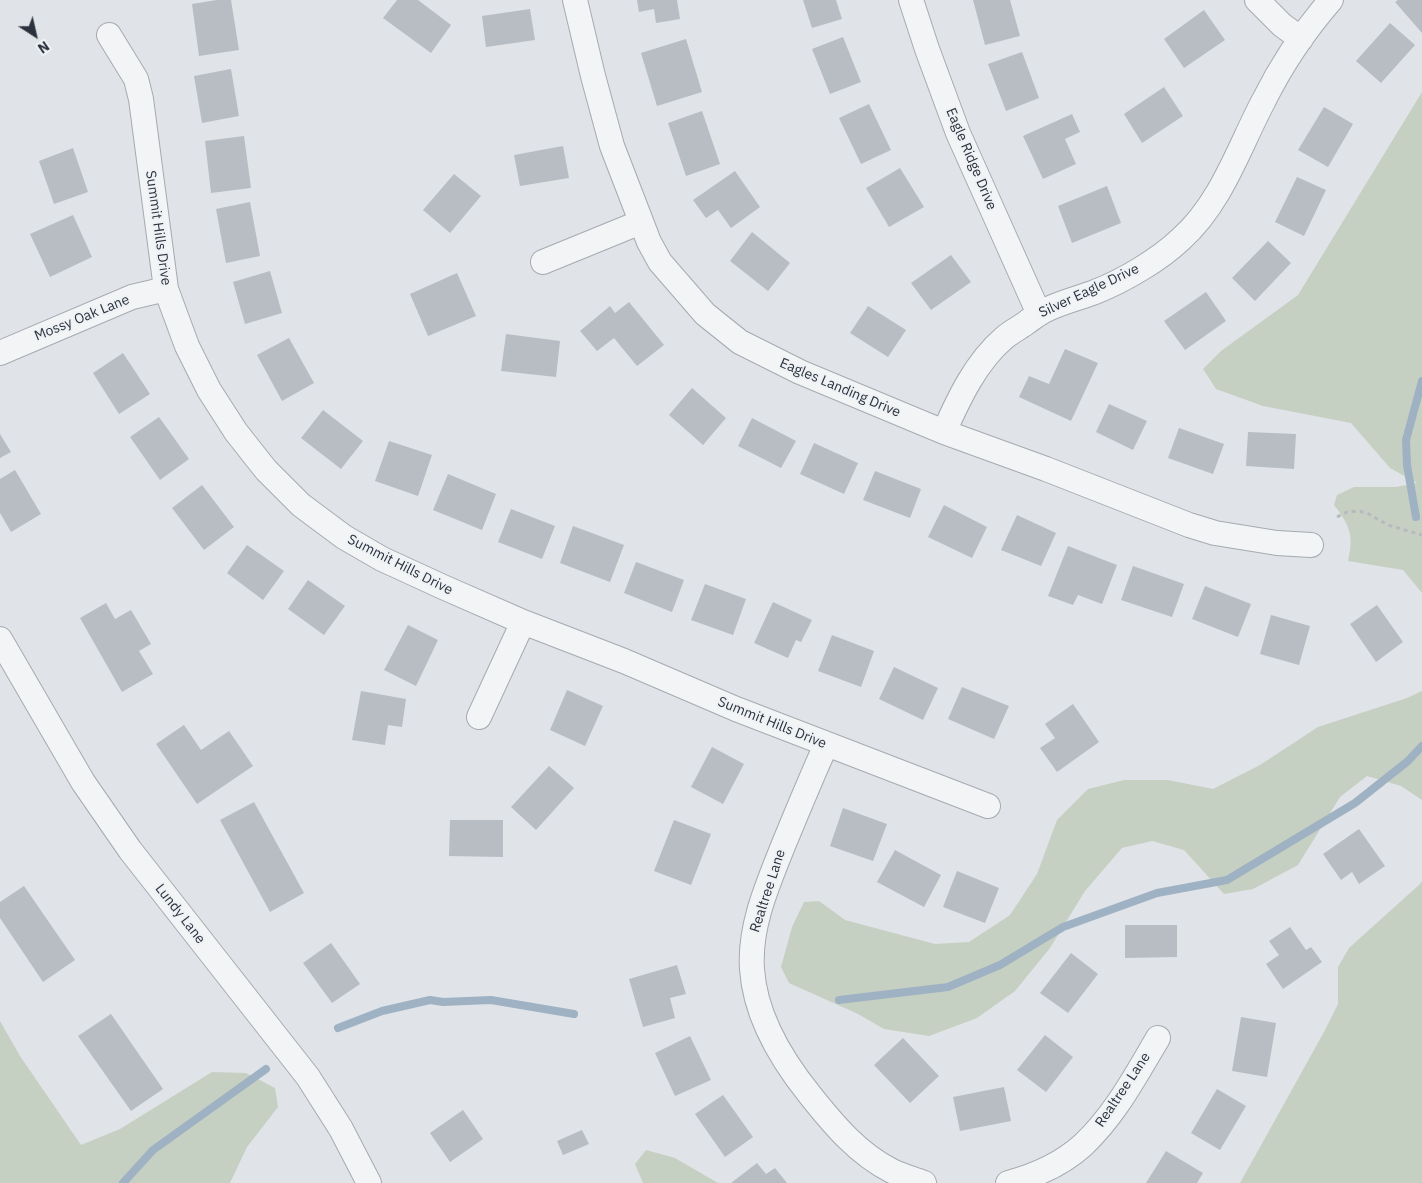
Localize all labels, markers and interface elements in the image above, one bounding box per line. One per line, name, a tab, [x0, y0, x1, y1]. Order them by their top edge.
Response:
north arrow	[10, 10, 60, 60]
text: N	[34, 37, 53, 58]
street label: Eagle Ridge Drive	[942, 105, 1000, 213]
street label: Summit Hills Drive	[142, 169, 174, 287]
street label: Silver Eagle Drive	[1036, 260, 1142, 322]
street label: Mossy Oak Lane	[32, 291, 132, 345]
street label: Eagles Landing Drive	[777, 355, 903, 421]
street label: Summit Hills Drive	[345, 531, 455, 599]
street label: Summit Hills Drive	[715, 694, 829, 752]
street label: Realtree Lane	[747, 847, 789, 935]
street label: Lundy Lane	[151, 881, 209, 947]
street label: Realtree Lane	[1092, 1049, 1154, 1131]

